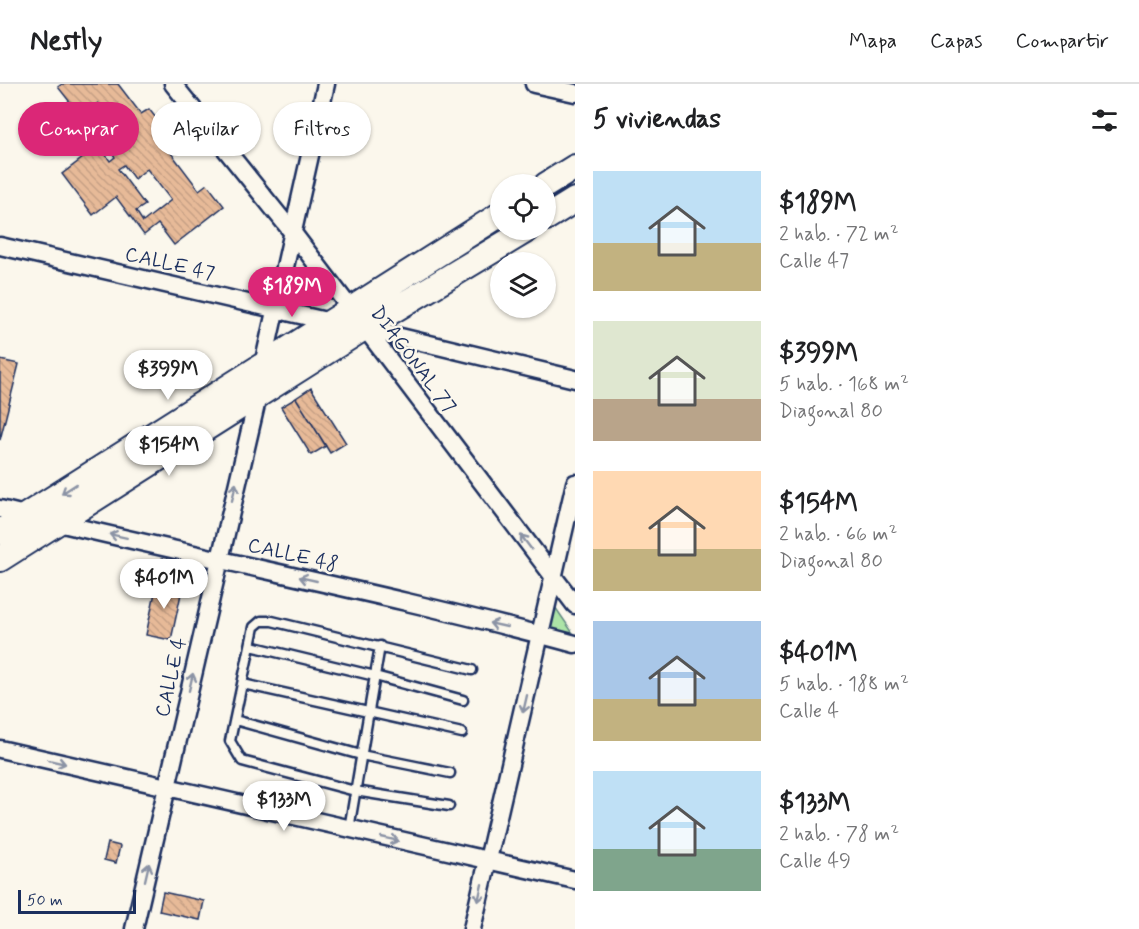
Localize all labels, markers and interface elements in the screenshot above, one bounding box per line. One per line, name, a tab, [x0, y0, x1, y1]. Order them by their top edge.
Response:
text: Nestly	[30, 23, 102, 60]
text: Mapa	[849, 27, 897, 55]
text: Capas	[930, 27, 983, 55]
text: Compartir	[1016, 27, 1109, 55]
chip: Comprar	[18, 102, 139, 156]
chip: Alquilar	[151, 102, 261, 156]
chip: Filtros	[273, 102, 371, 156]
text: 5 viviendas	[593, 103, 721, 137]
icon: filters	[1088, 104, 1121, 137]
map controls	[490, 174, 556, 318]
button: locate	[490, 174, 556, 240]
text: $189M	[779, 187, 857, 221]
icon: home	[641, 195, 713, 267]
text: 2 hab. · 72 m²	[779, 221, 899, 248]
street label: CALLE 47	[122, 241, 217, 288]
text: Calle 47	[779, 248, 849, 275]
button: layers	[490, 252, 556, 318]
pin: $189M	[250, 267, 334, 318]
text: $189M	[262, 273, 322, 300]
street label: DIAGONAL 77	[364, 301, 462, 419]
text: $399M	[779, 337, 858, 371]
icon: home	[641, 345, 713, 417]
pin: $399M	[126, 350, 210, 401]
text: $399M	[138, 356, 198, 383]
text: 5 hab. · 168 m²	[779, 371, 909, 398]
text: Diagonal 80	[779, 398, 883, 425]
pin: $154M	[127, 426, 211, 477]
text: $154M	[139, 432, 199, 459]
one-way arrow	[61, 483, 78, 495]
one-way arrow	[229, 483, 241, 502]
text: $154M	[779, 487, 858, 521]
icon: home	[641, 495, 713, 567]
text: 2 hab. · 66 m²	[779, 521, 897, 548]
one-way arrow	[109, 530, 128, 542]
street label: CALLE 48	[245, 532, 340, 579]
one-way arrow	[520, 534, 533, 550]
text: Diagonal 80	[779, 548, 883, 575]
pin: $401M	[122, 559, 206, 610]
text: $401M	[134, 565, 194, 592]
one-way arrow	[299, 573, 318, 585]
one-way arrow	[489, 618, 508, 630]
street label: CALLE 4	[149, 635, 194, 720]
text: $401M	[779, 637, 857, 671]
icon: home	[641, 645, 713, 717]
text: 5 hab. · 188 m²	[779, 671, 909, 698]
one-way arrow	[185, 673, 197, 692]
one-way arrow	[518, 694, 530, 713]
text: Calle 4	[779, 698, 839, 725]
one-way arrow	[47, 757, 66, 768]
pin: $133M	[242, 781, 326, 832]
text: $133M	[257, 787, 311, 814]
text: $133M	[779, 787, 850, 821]
icon: home	[641, 795, 713, 867]
text: 2 hab. · 78 m²	[779, 821, 899, 848]
one-way arrow	[380, 834, 399, 845]
text: Calle 49	[779, 848, 851, 875]
one-way arrow	[142, 863, 153, 882]
one-way arrow	[474, 884, 486, 903]
scale bar	[18, 887, 136, 914]
text: 50 m	[27, 890, 63, 911]

